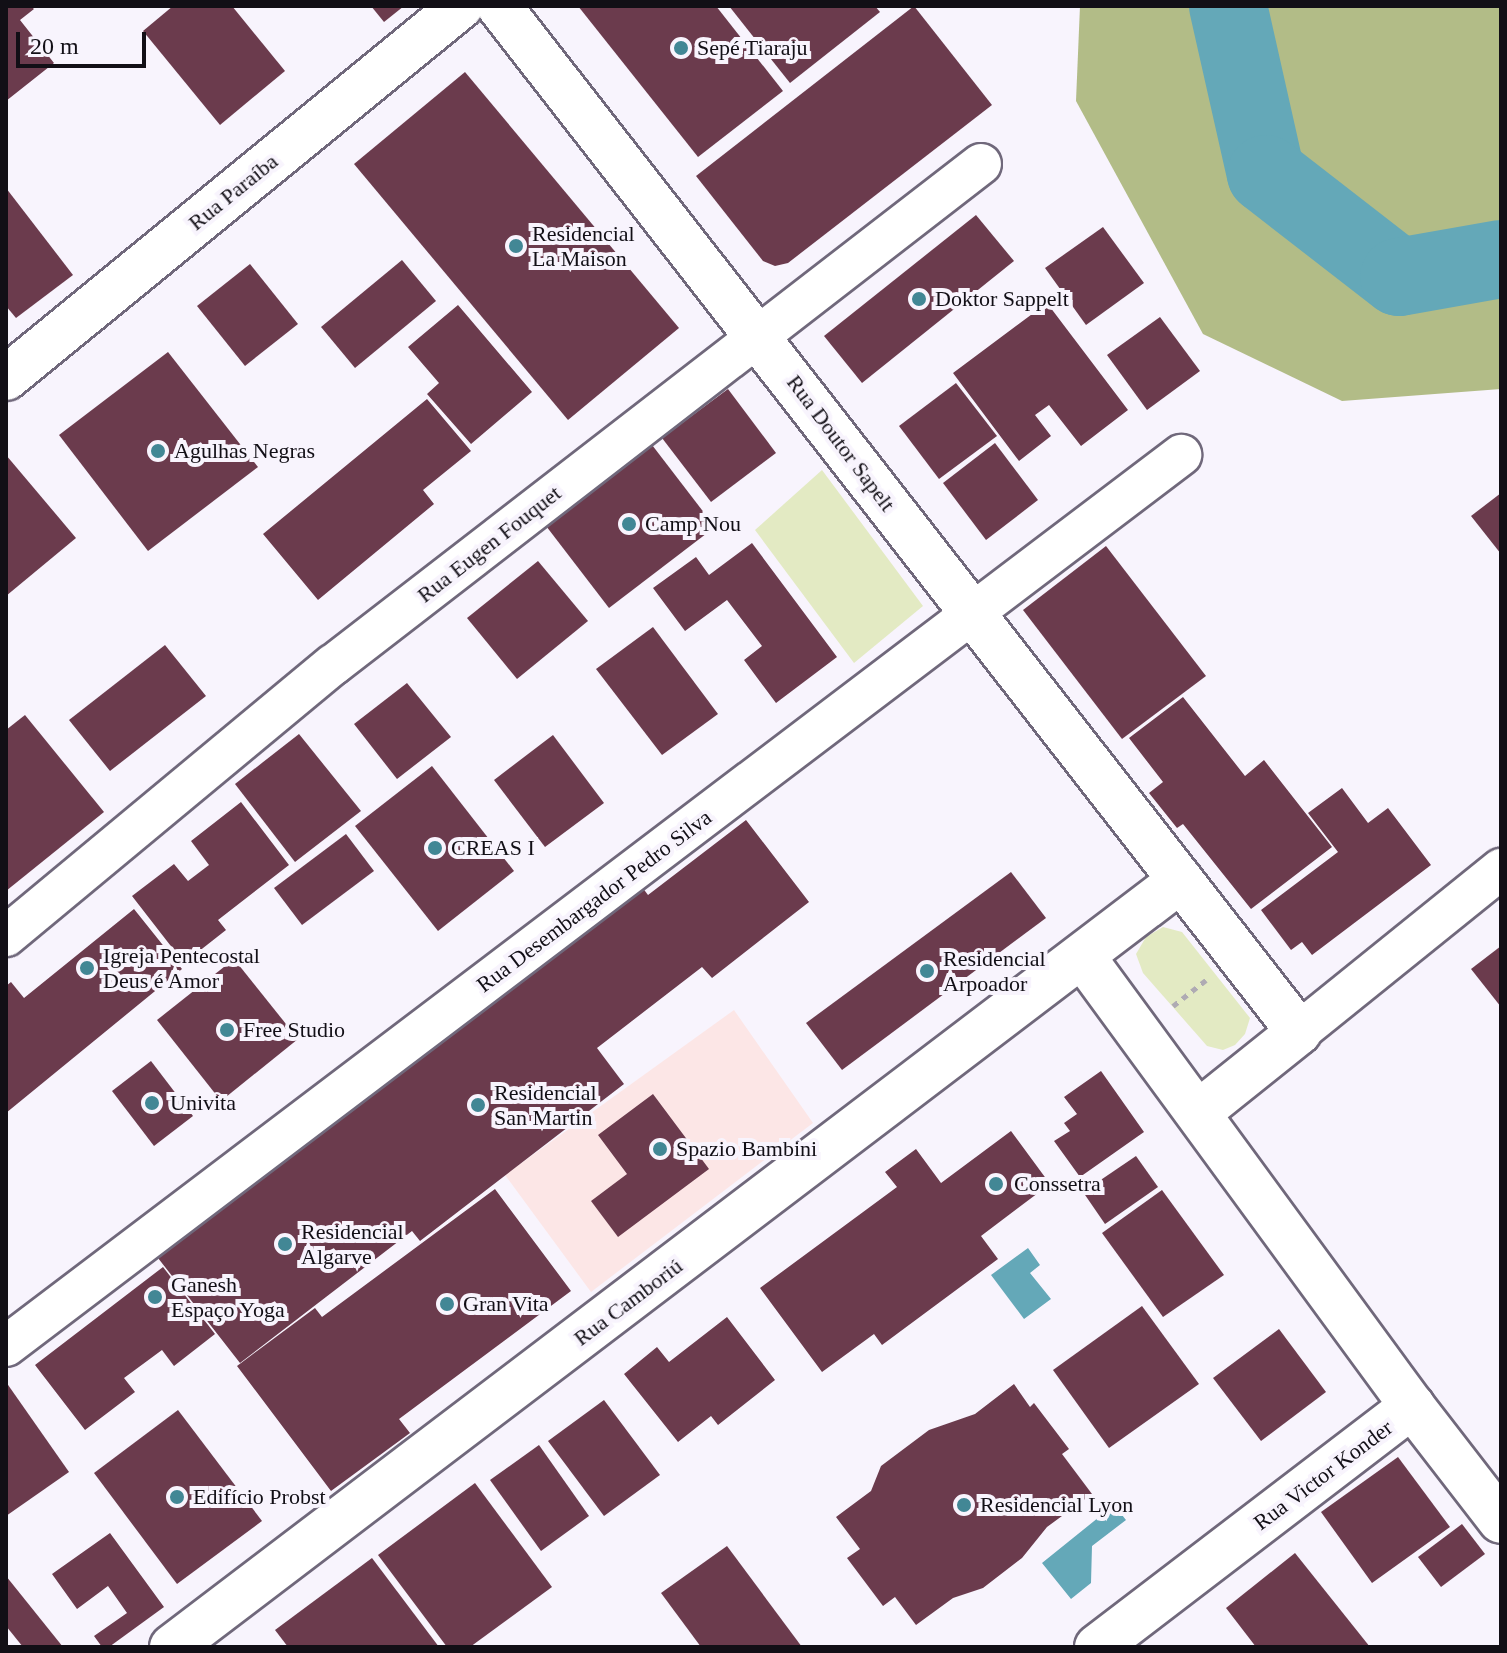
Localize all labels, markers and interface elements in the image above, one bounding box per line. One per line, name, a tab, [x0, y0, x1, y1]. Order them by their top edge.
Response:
scale bar	[20, 16, 150, 66]
text: 20 m	[30, 33, 79, 59]
place label: Sepé Tiaraju	[697, 35, 808, 61]
marker: Sepé Tiaraju	[672, 39, 690, 57]
street label: Rua Paraíba	[183, 148, 283, 236]
place label: Residencial La Maison	[532, 220, 635, 272]
marker: Residencial La Maison	[507, 237, 525, 255]
place label: Doktor Sappelt	[935, 286, 1069, 312]
marker: Doktor Sappelt	[910, 290, 928, 308]
street label: Rua Doutor Sapelt	[781, 370, 901, 516]
place label: Agulhas Negras	[174, 438, 315, 464]
marker: Agulhas Negras	[149, 442, 167, 460]
street label: Rua Eugen Fouquet	[412, 480, 566, 608]
place label: Camp Nou	[645, 511, 741, 537]
marker: Camp Nou	[620, 515, 638, 533]
street label: Rua Desembargador Pedro Silva	[471, 804, 717, 998]
place label: CREAS I	[451, 835, 535, 861]
marker: CREAS I	[426, 839, 444, 857]
place label: Igreja Pentecostal Deus é Amor	[103, 942, 260, 994]
place label: Residencial Arpoador	[943, 945, 1046, 996]
marker: Igreja Pentecostal Deus é Amor	[78, 959, 96, 977]
marker: Residencial Arpoador	[918, 962, 936, 980]
place label: Free Studio	[243, 1017, 345, 1043]
marker: Free Studio	[218, 1021, 236, 1039]
place label: Residencial San Martin	[494, 1079, 597, 1130]
place label: Univita	[170, 1090, 236, 1116]
marker: Univita	[141, 1092, 163, 1114]
marker: Residencial San Martin	[469, 1096, 487, 1114]
place label: Spazio Bambini	[676, 1136, 817, 1162]
marker: Spazio Bambini	[651, 1140, 669, 1158]
place label: Conssetra	[1014, 1171, 1101, 1197]
marker: Conssetra	[985, 1173, 1007, 1195]
place label: Residencial Algarve	[301, 1218, 404, 1270]
marker: Residencial Algarve	[276, 1235, 294, 1253]
street label: Rua Camboriú	[569, 1253, 687, 1351]
place label: Ganesh Espaço Yoga	[171, 1271, 285, 1322]
marker: Ganesh Espaço Yoga	[146, 1288, 164, 1306]
place label: Gran Vita	[463, 1291, 549, 1317]
marker: Gran Vita	[438, 1295, 456, 1313]
street label: Rua Victor Konder	[1248, 1414, 1398, 1536]
place label: Edifício Probst	[193, 1484, 326, 1510]
marker: Edifício Probst	[168, 1488, 186, 1506]
place label: Residencial Lyon	[980, 1492, 1133, 1518]
marker: Residencial Lyon	[955, 1496, 973, 1514]

